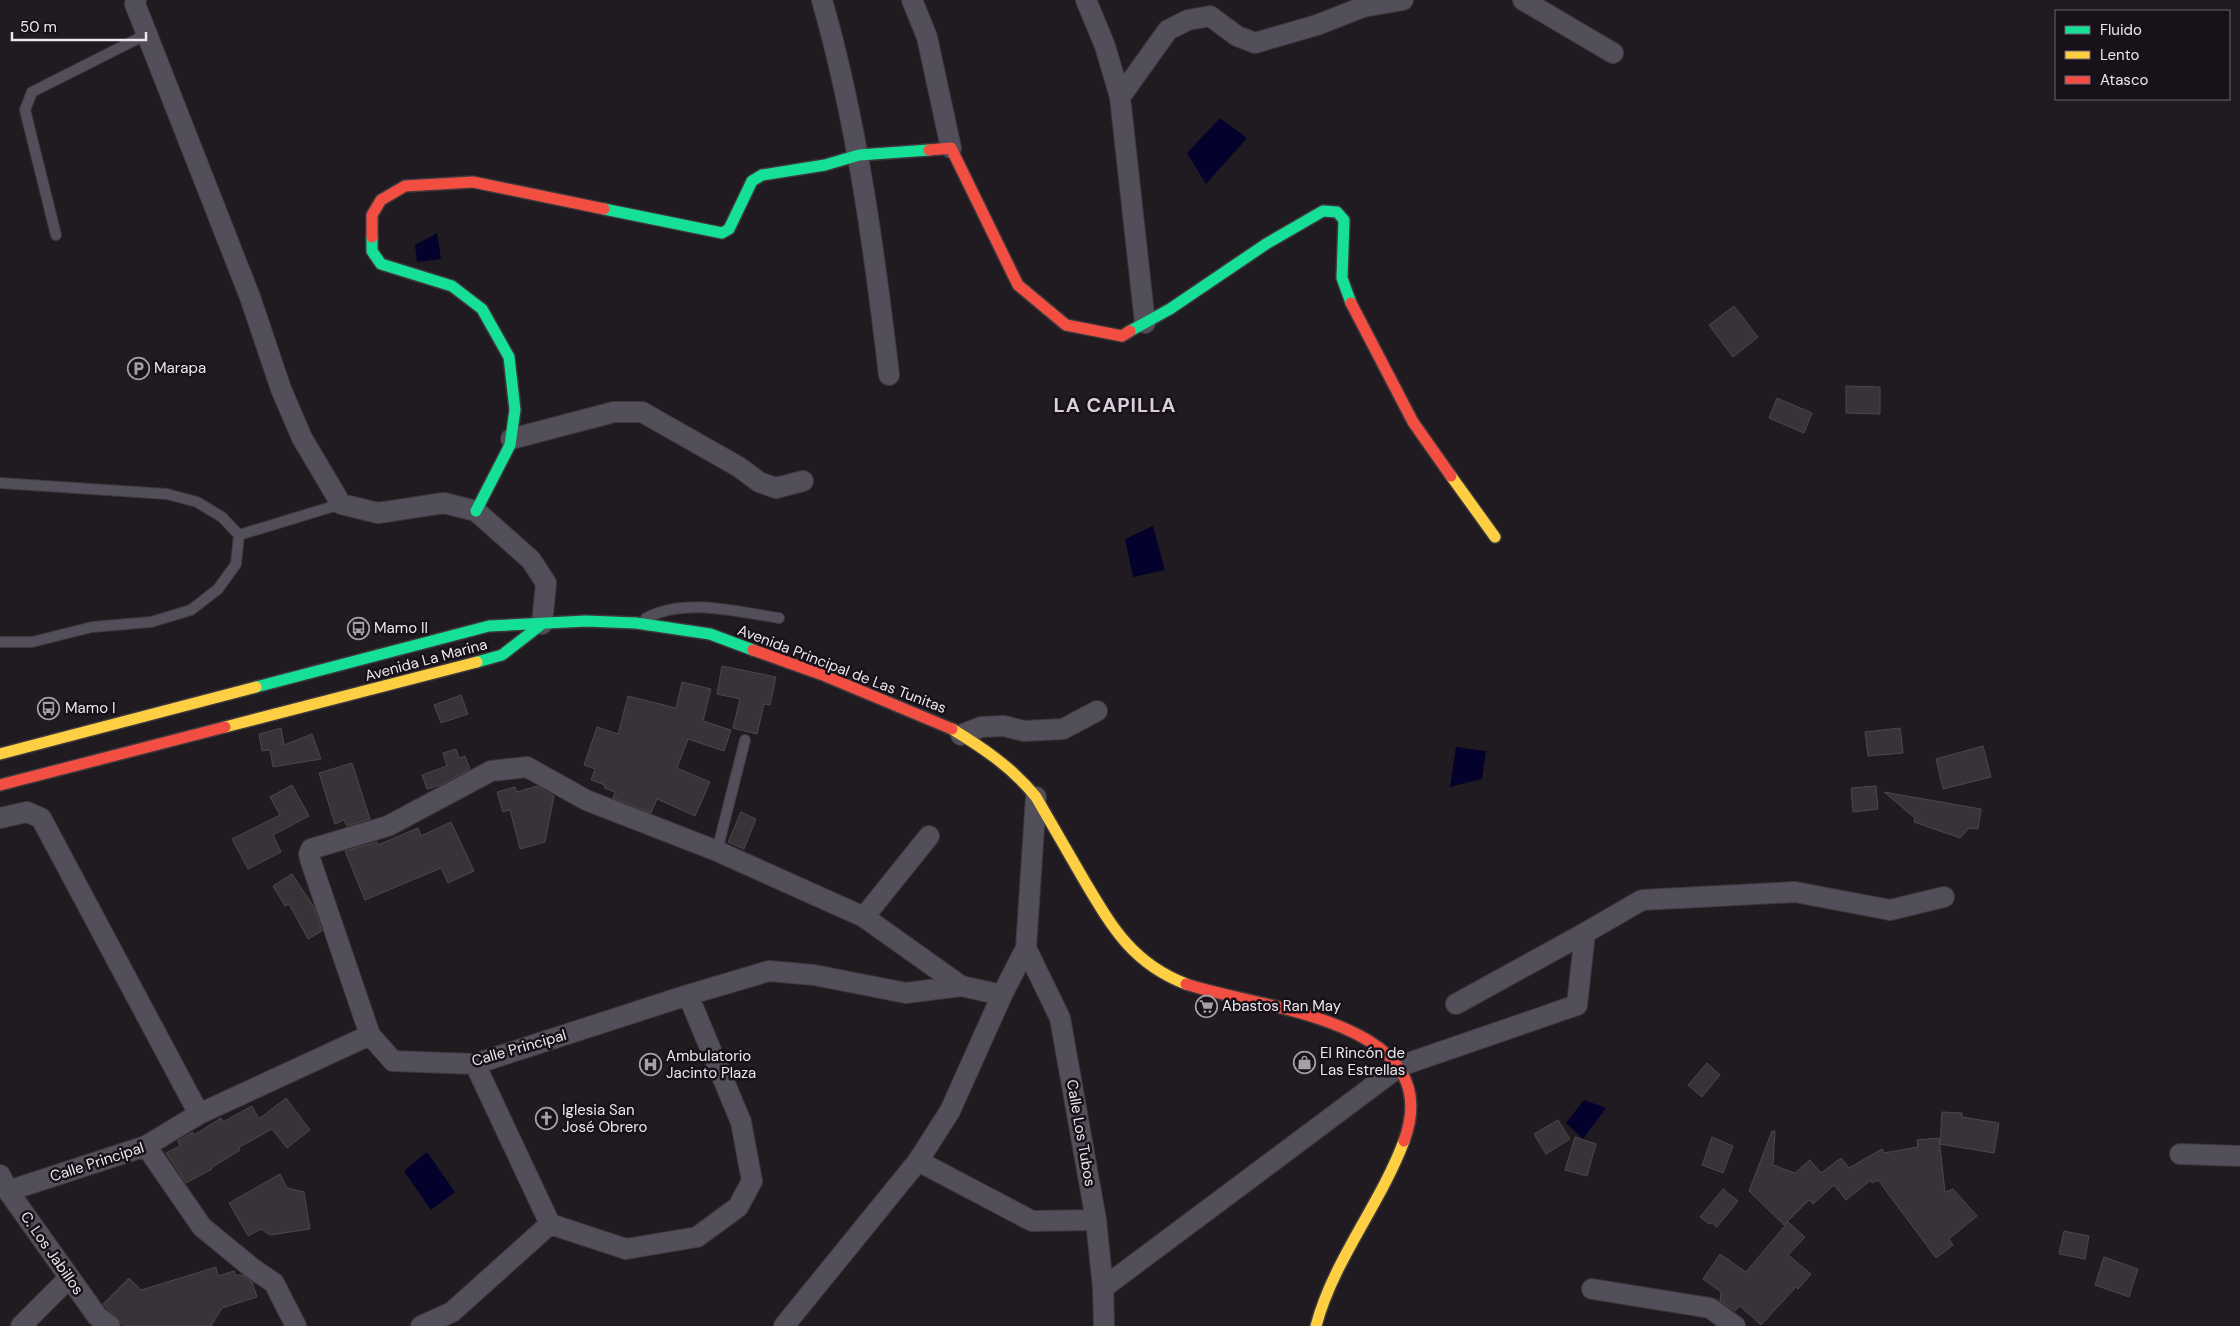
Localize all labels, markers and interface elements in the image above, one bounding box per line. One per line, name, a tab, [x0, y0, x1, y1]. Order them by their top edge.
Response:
scale bar	[12, 10, 146, 42]
legend	[2055, 10, 2230, 100]
text: 50 m	[20, 17, 57, 37]
text: Fluido	[2100, 20, 2142, 40]
text: Lento	[2100, 45, 2139, 65]
text: Atasco	[2100, 70, 2148, 90]
parking icon: Marapa	[126, 356, 150, 380]
place label: Marapa	[154, 358, 206, 378]
district label: LA CAPILLA	[1053, 392, 1177, 418]
bus stop icon: Mamo II	[346, 616, 370, 640]
place label: Mamo II	[374, 618, 428, 638]
street label: Avenida Principal de Las Tunitas	[735, 620, 949, 718]
street label: Avenida La Marina	[363, 634, 489, 686]
bus stop icon: Mamo I	[37, 696, 61, 720]
place label: Mamo I	[65, 698, 116, 718]
supermarket icon: Abastos Ran May	[1194, 994, 1218, 1018]
place label: Abastos Ran May	[1222, 996, 1342, 1016]
street label: Calle Principal	[469, 1025, 569, 1071]
place label: El Rincón de Las Estrellas	[1320, 1043, 1405, 1080]
place label: Ambulatorio Jacinto Plaza	[666, 1046, 756, 1083]
shop icon: El Rincón de Las Estrellas	[1292, 1050, 1316, 1074]
hospital icon: Ambulatorio Jacinto Plaza	[638, 1053, 662, 1077]
street label: Calle Los Tubos	[1062, 1078, 1100, 1188]
place label: Iglesia San José Obrero	[562, 1100, 648, 1137]
church icon: Iglesia San José Obrero	[534, 1107, 558, 1131]
street label: Calle Principal	[47, 1137, 147, 1187]
street label: C. Los Jabillos	[16, 1207, 88, 1299]

